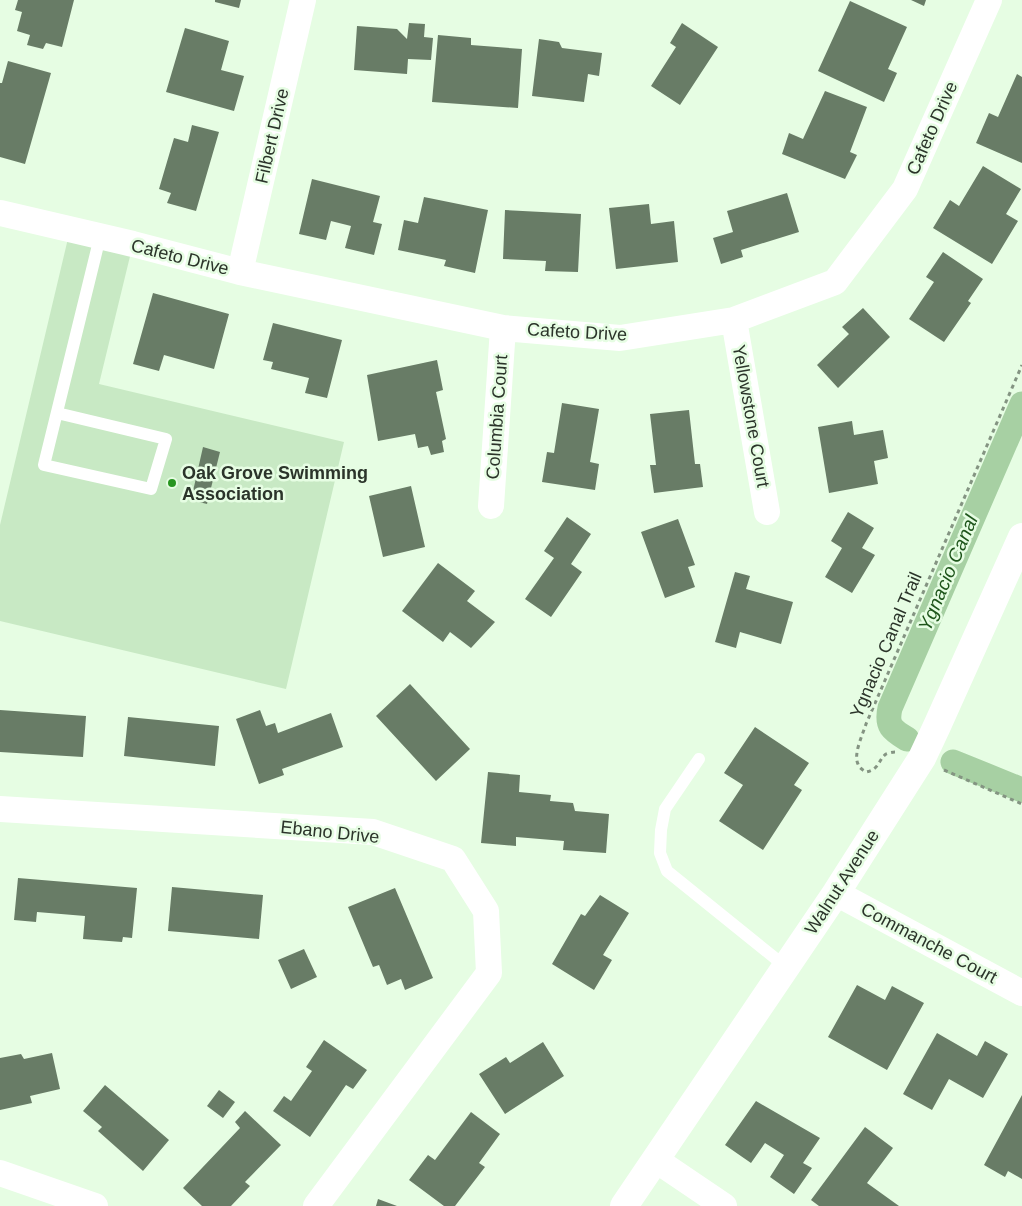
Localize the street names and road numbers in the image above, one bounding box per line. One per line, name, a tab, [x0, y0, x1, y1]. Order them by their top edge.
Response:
street label: Cafeto Drive	[903, 78, 961, 178]
street label: Filbert Drive	[251, 86, 293, 186]
street label: Cafeto Drive	[129, 235, 231, 279]
street label: Cafeto Drive	[527, 319, 627, 345]
street label: Yellowstone Court	[729, 343, 773, 489]
street label: Columbia Court	[483, 354, 511, 480]
street label: Ygnacio Canal Trail	[846, 569, 926, 721]
street label: Ebano Drive	[280, 817, 380, 847]
street label: Walnut Avenue	[801, 826, 883, 938]
street label: Commanche Court	[858, 899, 1000, 987]

